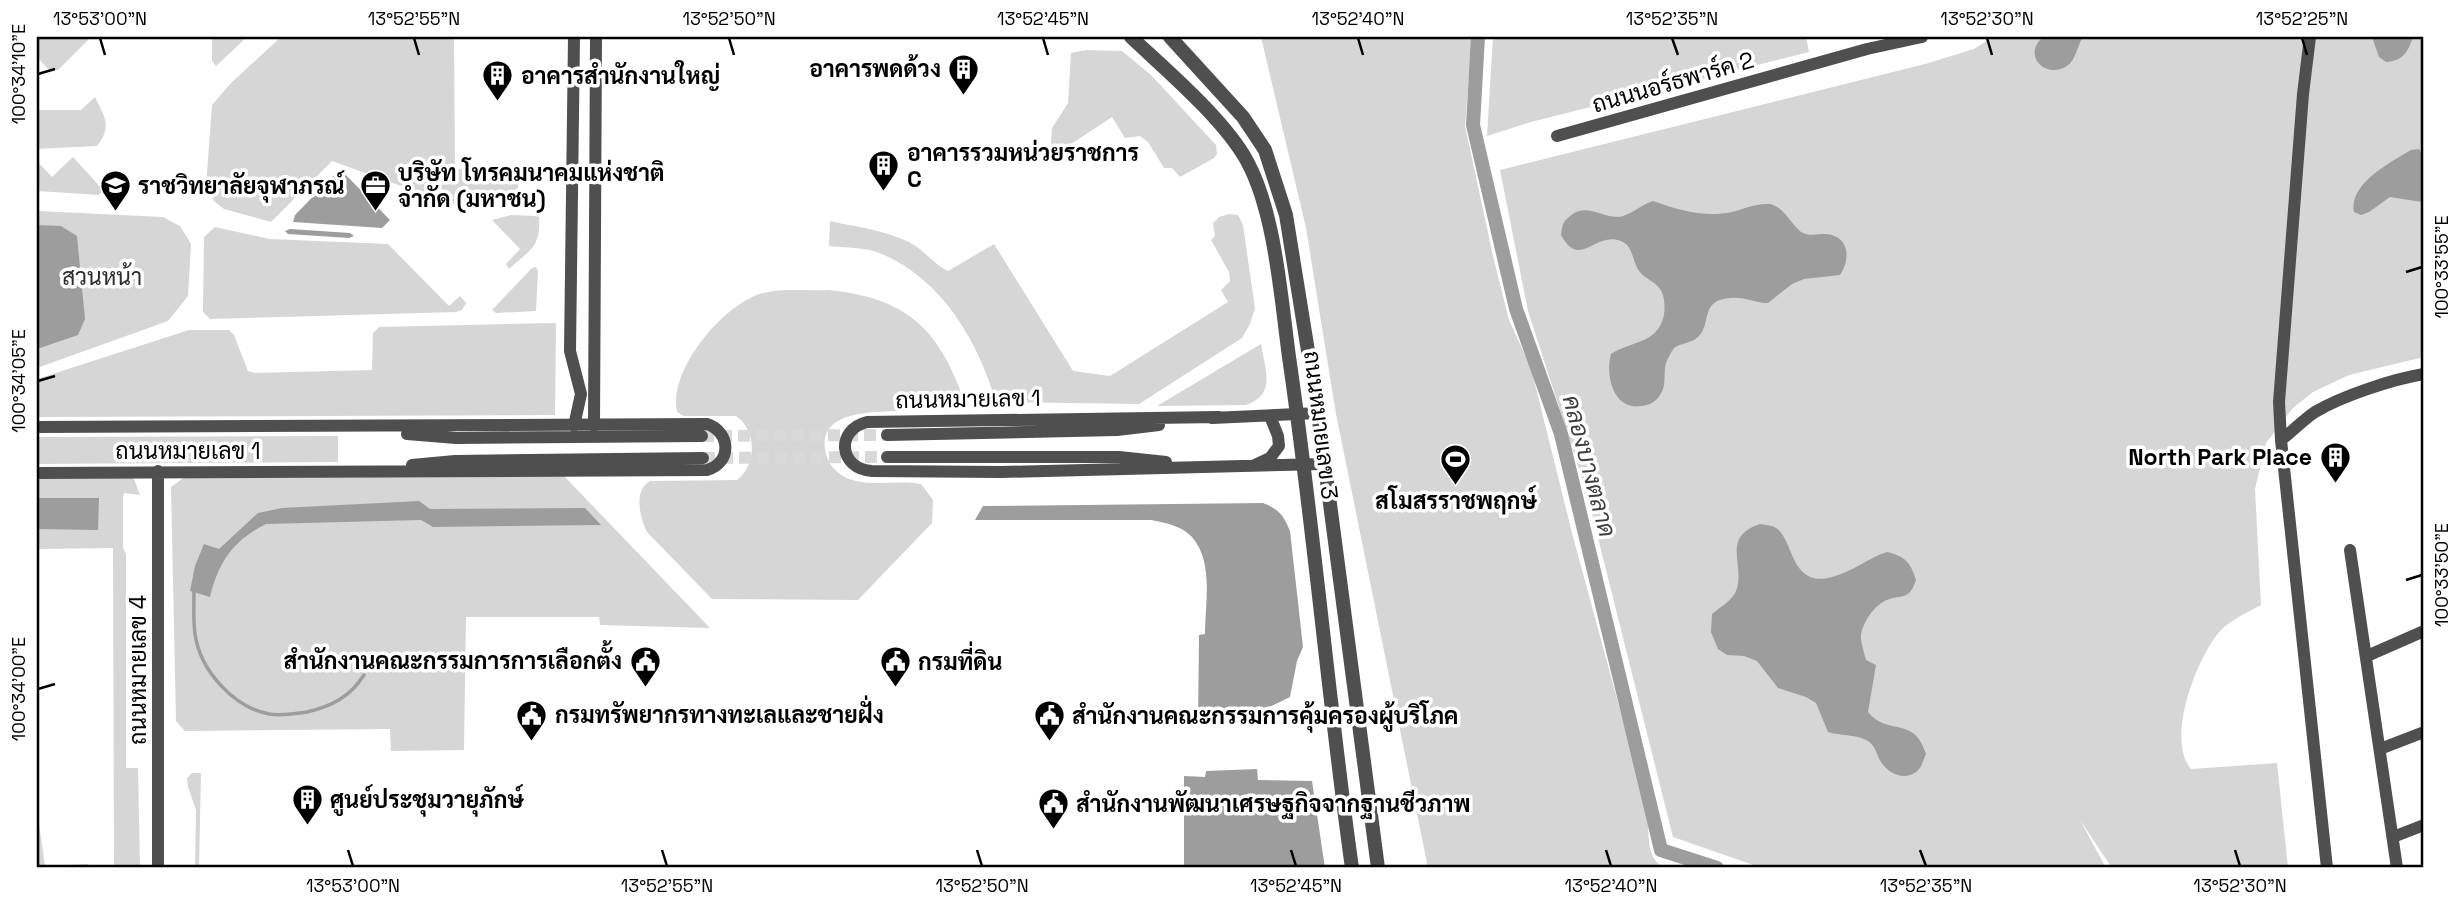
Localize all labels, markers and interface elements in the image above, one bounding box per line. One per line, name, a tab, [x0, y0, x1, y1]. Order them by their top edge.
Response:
text: 13°53'00"N	[53, 7, 147, 30]
text: 13°52'55"N	[368, 7, 460, 30]
text: 13°52'50"N	[682, 7, 776, 30]
text: 13°52'45"N	[997, 7, 1089, 30]
text: 13°52'40"N	[1312, 7, 1404, 30]
text: 13°52'35"N	[1626, 7, 1718, 30]
text: 13°52'30"N	[1940, 7, 2034, 30]
text: 13°52'25"N	[2256, 7, 2348, 30]
text: 100°34'10"E	[7, 24, 30, 124]
street label: ถนนนอร์ธพาร์ค 2	[1588, 44, 1757, 119]
building icon: อาคารพดด้วง	[947, 52, 981, 96]
place label: อาคารพดด้วง	[809, 53, 941, 84]
building icon: อาคารสำนักงานใหญ่	[481, 59, 515, 103]
place label: อาคารสำนักงานใหญ่	[521, 60, 720, 91]
place label: อาคารรวมหน่วยราชการ C	[907, 138, 1139, 194]
building icon: อาคารรวมหน่วยราชการ C	[867, 149, 901, 193]
place label: บริษัท โทรคมนาคมแห่งชาติ จำกัด (มหาชน)	[398, 157, 664, 214]
school or university icon: ราชวิทยาลัยจุฬาภรณ์	[98, 169, 132, 213]
office icon: บริษัท โทรคมนาคมแห่งชาติ จำกัด (มหาชน)	[358, 169, 392, 213]
place label: ราชวิทยาลัยจุฬาภรณ์	[138, 170, 346, 203]
text: 100°33'55"E	[2430, 215, 2453, 319]
park label: สวนหน้า	[62, 262, 142, 292]
text: 100°34'05"E	[7, 329, 30, 433]
street label: ถนนหมายเลข 3	[1297, 349, 1345, 501]
street label: ถนนหมายเลข 1	[895, 383, 1041, 415]
water label: คลองบางตลาด	[1556, 391, 1623, 540]
street label: ถนนหมายเลข 1	[115, 436, 261, 466]
building icon: North Park Place	[2318, 440, 2352, 484]
place label: North Park Place	[2128, 442, 2312, 472]
sports icon: สโมสรราชพฤกษ์	[1439, 443, 1473, 487]
place label: สโมสรราชพฤกษ์	[1375, 485, 1538, 516]
text: 100°33'50"E	[2430, 523, 2453, 627]
street label: ถนนหมายเลข 4	[123, 595, 153, 745]
text: 100°34'00"E	[7, 637, 30, 741]
place label: สำนักงานคณะกรรมการการเลือกตั้ง	[283, 640, 622, 676]
place label: กรมที่ดิน	[918, 641, 1002, 677]
public building icon: สำนักงานคณะกรรมการการเลือกตั้ง	[628, 644, 662, 688]
public building icon: กรมที่ดิน	[878, 645, 912, 689]
place label: กรมทรัพยากรทางทะเลและชายฝั่ง	[555, 695, 884, 730]
public building icon: กรมทรัพยากรทางทะเลและชายฝั่ง	[515, 698, 549, 742]
public building icon: สำนักงานคณะกรรมการคุ้มครองผู้บริโภค	[1032, 699, 1066, 743]
place label: สำนักงานคณะกรรมการคุ้มครองผู้บริโภค	[1072, 700, 1458, 733]
building icon: ศูนย์ประชุมวายุภักษ์	[290, 783, 324, 827]
place label: ศูนย์ประชุมวายุภักษ์	[330, 784, 524, 817]
public building icon: สำนักงานพัฒนาเศรษฐกิจจากฐานชีวภาพ	[1036, 787, 1070, 831]
place label: สำนักงานพัฒนาเศรษฐกิจจากฐานชีวภาพ	[1076, 789, 1471, 820]
text: 13°53'00"N	[306, 874, 400, 897]
text: 13°52'55"N	[621, 874, 713, 897]
text: 13°52'50"N	[935, 874, 1029, 897]
text: 13°52'45"N	[1250, 874, 1342, 897]
text: 13°52'40"N	[1565, 874, 1657, 897]
text: 13°52'35"N	[1880, 874, 1972, 897]
text: 13°52'30"N	[2193, 874, 2287, 897]

